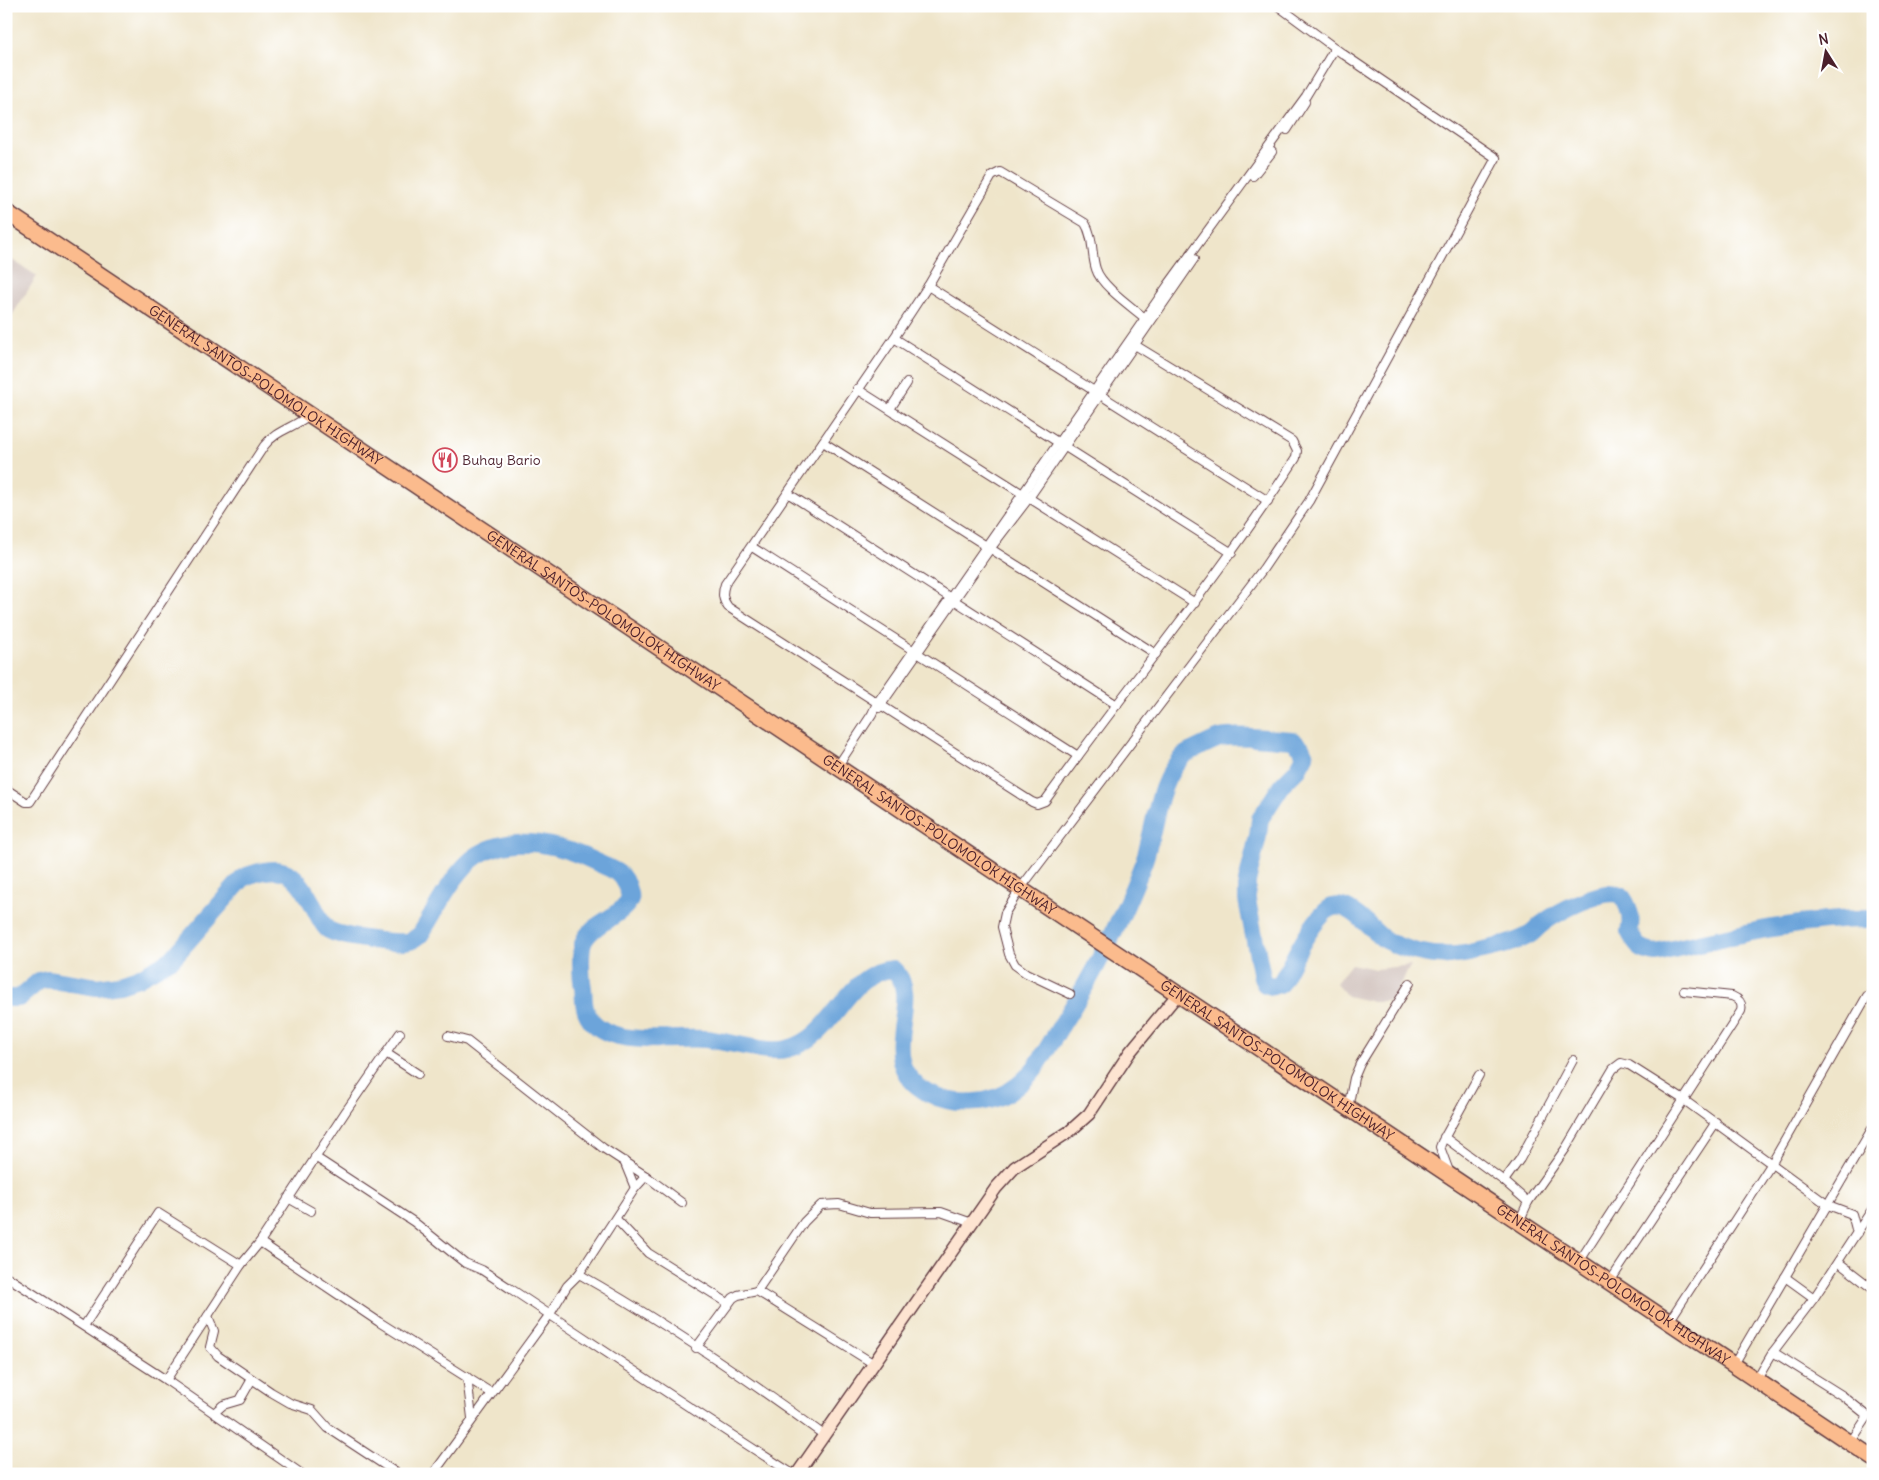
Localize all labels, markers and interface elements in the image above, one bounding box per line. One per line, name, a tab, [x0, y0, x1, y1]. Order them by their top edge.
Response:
north arrow	[1802, 28, 1852, 78]
text: N	[1817, 29, 1830, 49]
street label: GENERAL SANTOS-POLOMOLOK HIGHWAY	[145, 301, 386, 470]
restaurant icon: Buhay Bario	[432, 447, 458, 473]
place label: Buhay Bario	[462, 451, 541, 469]
street label: GENERAL SANTOS-POLOMOLOK HIGHWAY	[483, 526, 724, 695]
street label: GENERAL SANTOS-POLOMOLOK HIGHWAY	[819, 750, 1060, 919]
street label: GENERAL SANTOS-POLOMOLOK HIGHWAY	[1157, 976, 1397, 1145]
street label: GENERAL SANTOS-POLOMOLOK HIGHWAY	[1493, 1200, 1733, 1369]

